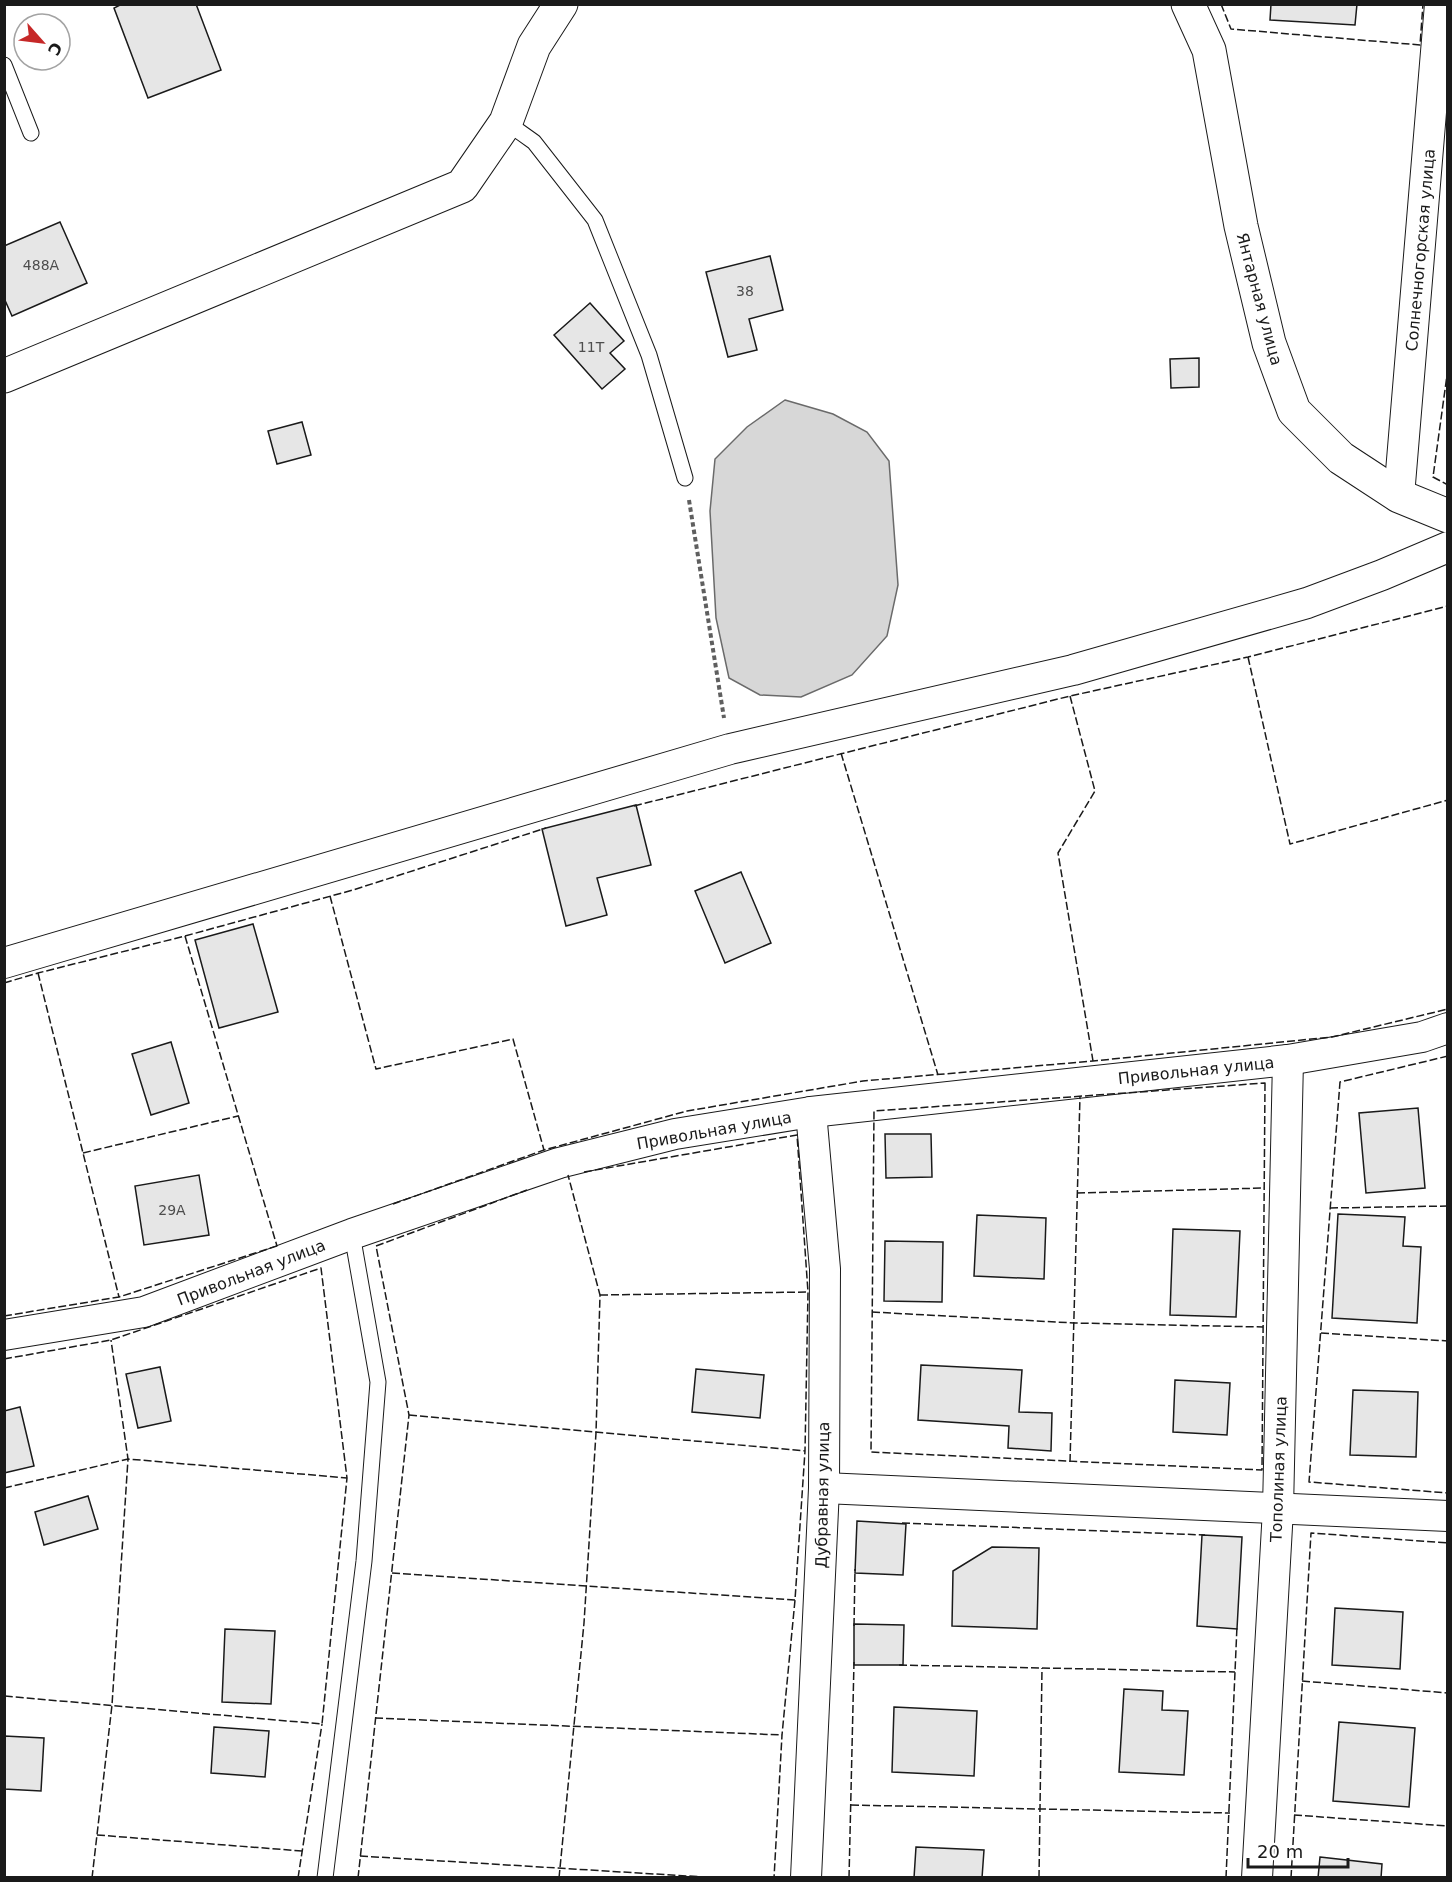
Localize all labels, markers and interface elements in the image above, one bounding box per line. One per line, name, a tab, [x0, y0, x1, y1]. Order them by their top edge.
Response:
north arrow	[12, 12, 72, 72]
text: С	[44, 39, 66, 58]
street label: Солнечногорская улица	[1402, 148, 1439, 352]
street label: Янтарная улица	[1233, 231, 1286, 368]
house number: 488А	[23, 257, 60, 273]
house number: 38	[736, 283, 754, 299]
house number: 11Т	[578, 339, 605, 355]
street label: Привольная улица	[1117, 1053, 1275, 1088]
street label: Привольная улица	[635, 1107, 793, 1153]
house number: 29А	[158, 1202, 186, 1218]
street label: Привольная улица	[174, 1235, 328, 1310]
street label: Тополиная улица	[1266, 1396, 1291, 1543]
street label: Дубравная улица	[812, 1421, 833, 1569]
scale bar	[1248, 1831, 1348, 1869]
text: 20 m	[1257, 1841, 1303, 1862]

